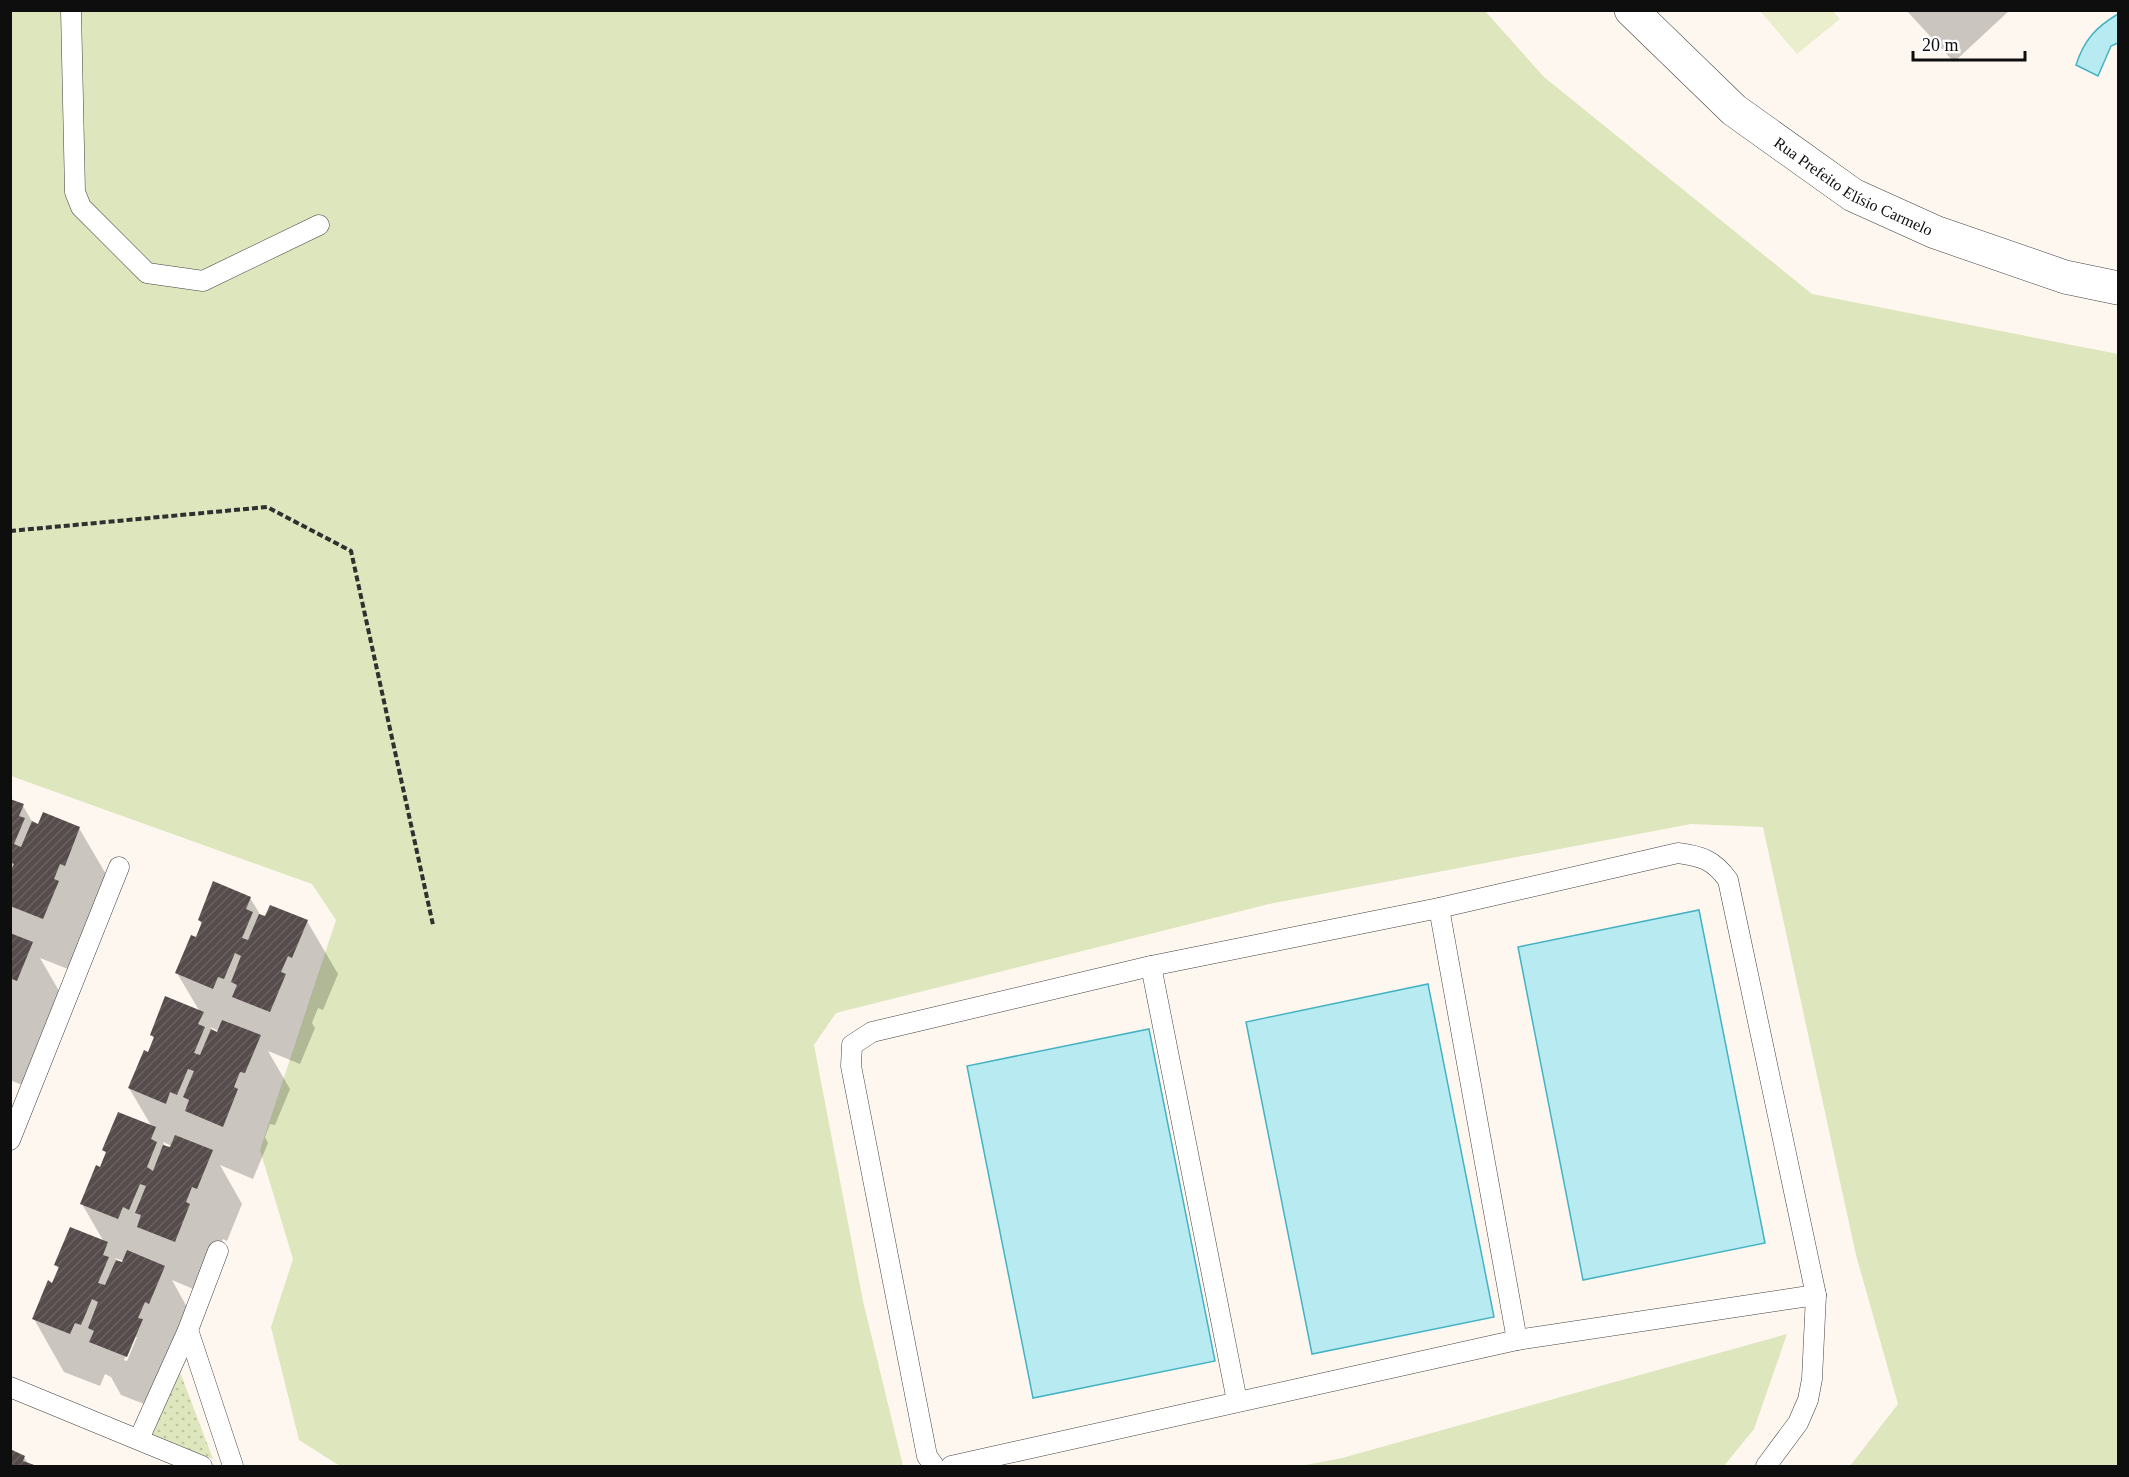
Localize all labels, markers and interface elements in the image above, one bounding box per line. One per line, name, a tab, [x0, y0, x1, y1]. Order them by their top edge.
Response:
scale bar	[1913, 24, 2026, 62]
text: 20 m	[1922, 35, 1959, 55]
street label: Rua Prefeito Elísio Carmelo	[1771, 134, 1935, 239]

